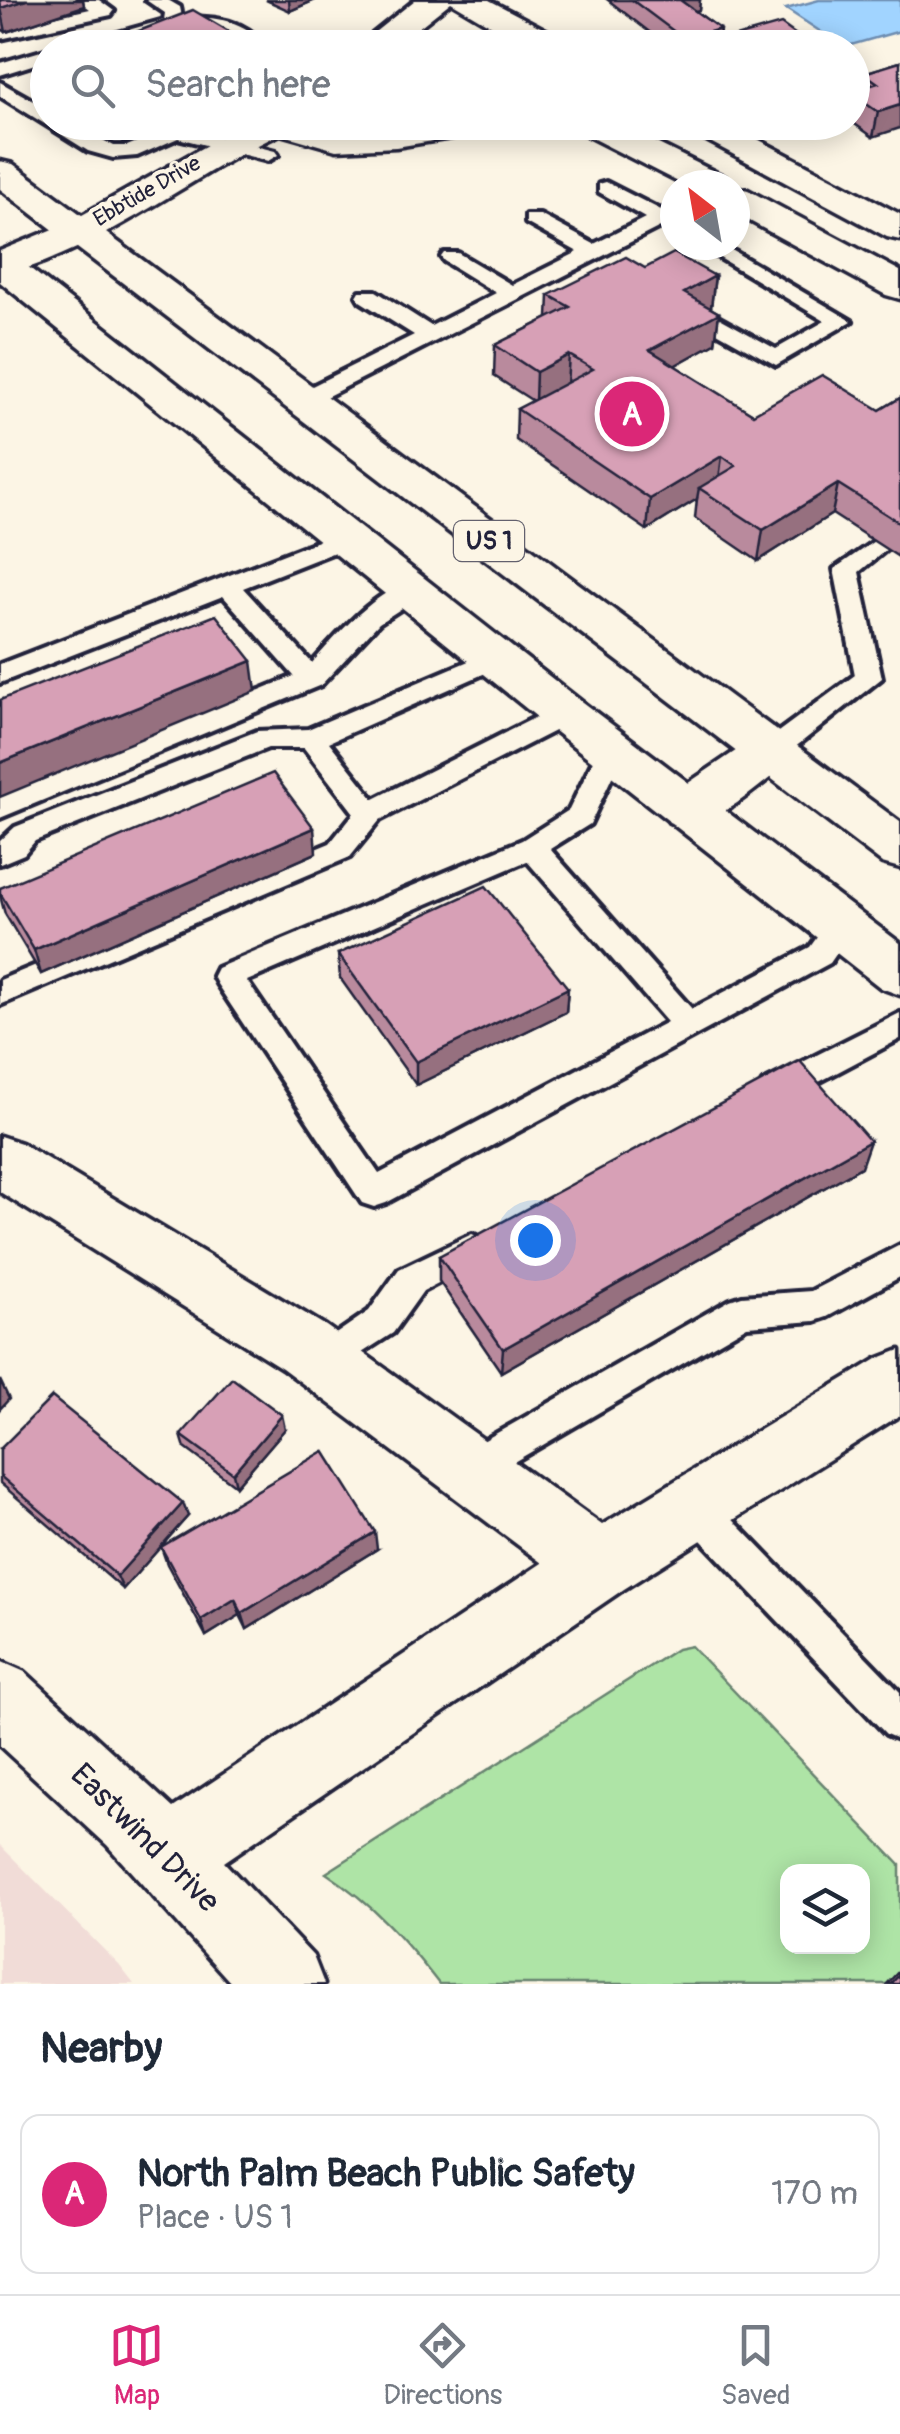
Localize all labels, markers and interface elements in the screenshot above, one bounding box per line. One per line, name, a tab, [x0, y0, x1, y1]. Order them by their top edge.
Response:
search box	[30, 30, 870, 140]
icon: search	[65, 58, 120, 113]
text: Search here	[145, 61, 331, 109]
street label: Ebbtide Drive	[88, 149, 206, 233]
north arrow	[660, 170, 750, 260]
pin: A	[600, 376, 664, 452]
road number: US 1	[454, 521, 524, 561]
your location	[510, 1215, 561, 1266]
street label: Eastwind Drive	[62, 1755, 228, 1921]
map controls	[780, 1864, 870, 1954]
button: layers	[780, 1864, 870, 1954]
text: Nearby	[40, 2023, 162, 2075]
text: North Palm Beach Public Safety	[137, 2150, 635, 2198]
text: A	[64, 2174, 85, 2214]
text: 170 m	[771, 2174, 858, 2214]
text: Place · US 1	[137, 2198, 293, 2238]
tab: Map	[109, 2318, 164, 2413]
tab: Directions	[383, 2318, 502, 2413]
tab: Saved	[721, 2318, 791, 2413]

